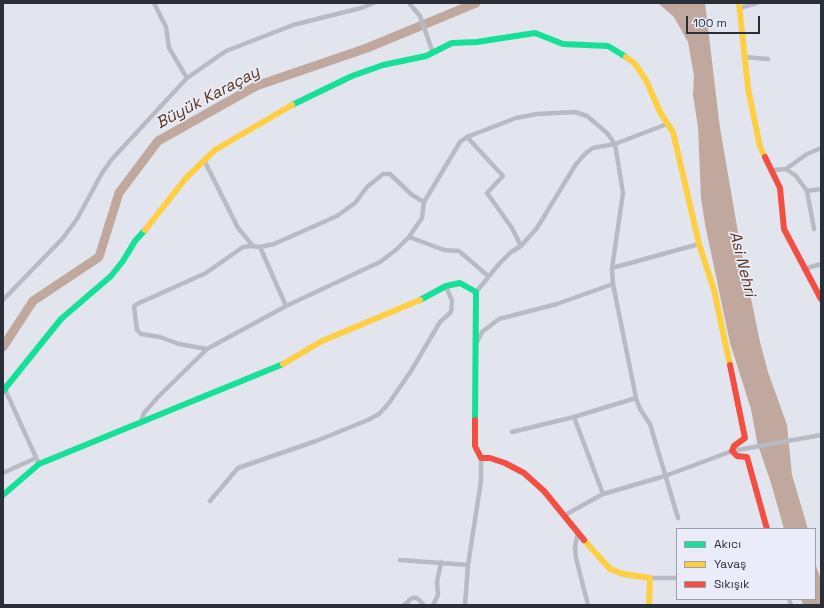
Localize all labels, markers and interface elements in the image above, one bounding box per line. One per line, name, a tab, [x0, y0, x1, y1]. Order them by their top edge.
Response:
scale bar	[688, 8, 762, 34]
text: 100 m	[693, 15, 727, 31]
water label: Büyük Karaçay	[153, 63, 263, 133]
water label: Asi Nehri	[725, 229, 759, 299]
legend	[676, 528, 816, 600]
text: Akıcı	[714, 536, 741, 552]
text: Yavaş	[714, 556, 746, 572]
text: Sıkışık	[714, 576, 749, 592]

